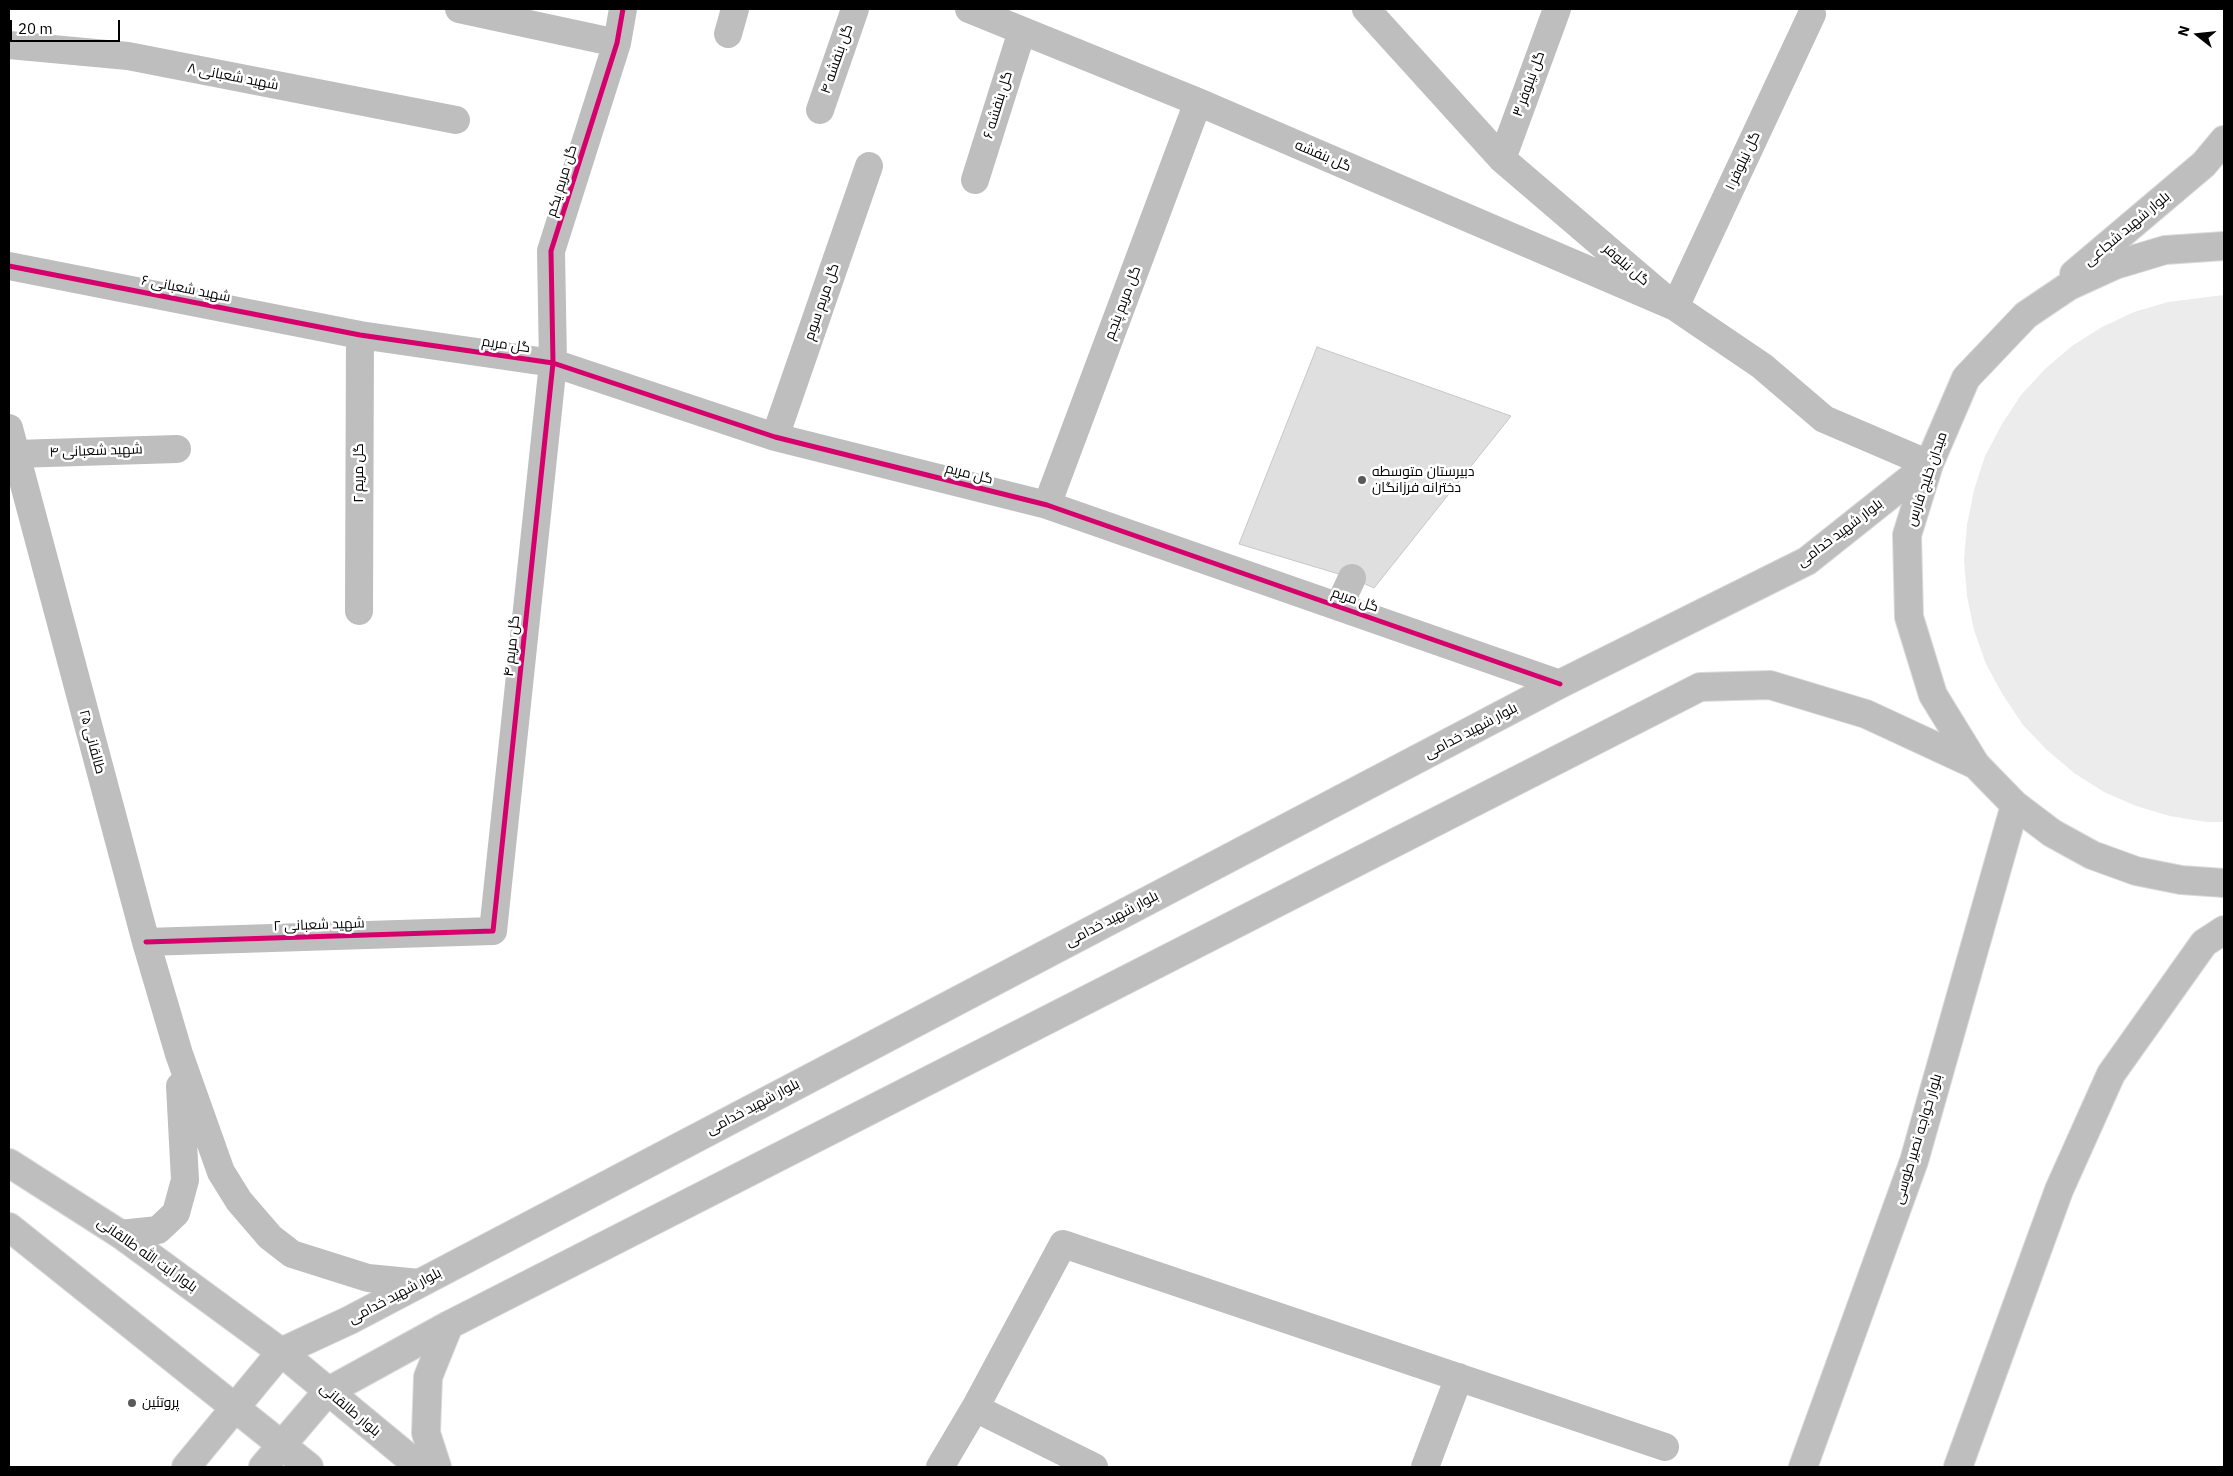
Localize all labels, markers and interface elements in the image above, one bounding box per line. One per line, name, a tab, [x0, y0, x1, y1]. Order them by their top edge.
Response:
scale bar	[12, 10, 122, 42]
north arrow	[2173, 10, 2223, 60]
text: 20 m	[18, 19, 53, 38]
street label: گل بنفشه ۴	[817, 22, 857, 96]
text: N	[2174, 24, 2194, 38]
street label: گل نیلوفر ۳	[1509, 49, 1549, 119]
street label: شهید شعبانی ۸	[186, 60, 280, 94]
street label: گل بنفشه ۶	[980, 69, 1016, 141]
street label: گل نیلوفر ۱	[1722, 129, 1764, 193]
street label: گل بنفشه	[1292, 137, 1354, 175]
street label: گل مریم یکم	[543, 143, 581, 219]
street label: بلوار شهید شجاعی	[2080, 188, 2174, 270]
street label: گل نیلوفر	[1600, 240, 1652, 290]
street label: گل مریم سوم	[801, 261, 843, 343]
street label: گل مریم پنجم	[1101, 264, 1145, 342]
street label: شهید شعبانی ۶	[140, 272, 232, 306]
street label: گل مریم	[481, 333, 531, 357]
street label: میدان خلیج فارس	[1903, 430, 1951, 528]
street label: شهید شعبانی ۴	[49, 441, 143, 461]
street label: گل مریم ۲	[351, 443, 367, 503]
street label: گل مریم	[943, 460, 995, 488]
place label: دبیرستان متوسطه دخترانه فرزانگان	[1372, 464, 1475, 497]
marker: دبیرستان متوسطه دخترانه فرزانگان	[1356, 474, 1368, 486]
street label: بلوار شهید خدامی	[1794, 495, 1886, 571]
street label: گل مریم	[1329, 584, 1381, 616]
street label: گل مریم ۴	[500, 615, 524, 677]
street label: بلوار شهید خدامی	[1422, 699, 1520, 763]
street label: طالقانی ۲۵	[75, 708, 109, 776]
street label: بلوار شهید خدامی	[1063, 887, 1161, 951]
street label: شهید شعبانی ۲	[273, 915, 365, 935]
street label: بلوار خواجه نصیر طوسی	[1890, 1072, 1946, 1206]
street label: بلوار شهید خدامی	[704, 1075, 802, 1139]
street label: بلوار آیت الله طالقانی	[94, 1214, 200, 1296]
street label: بلوار شهید خدامی	[346, 1264, 444, 1328]
street label: بلوار طالقانی	[316, 1380, 384, 1440]
place label: پروتئین	[142, 1395, 179, 1411]
marker: پروتئین	[126, 1397, 138, 1409]

